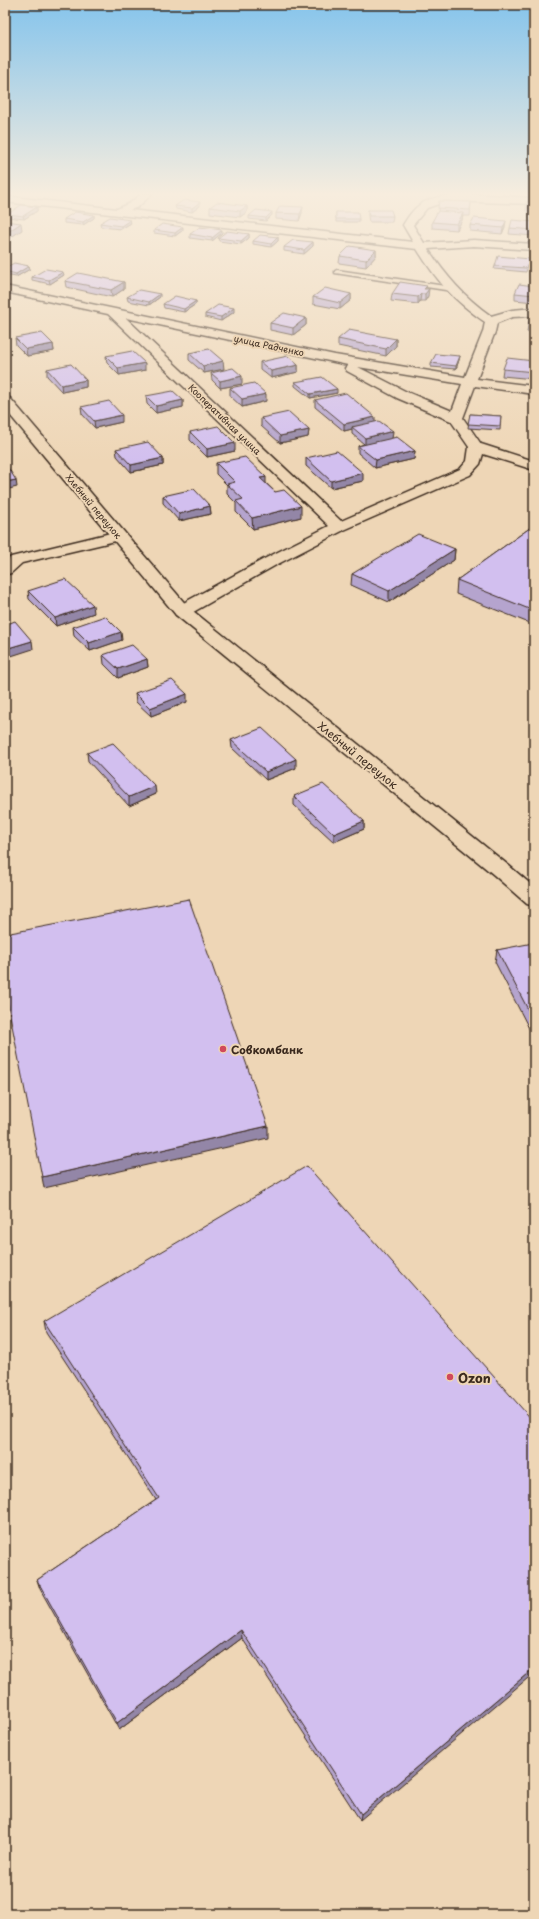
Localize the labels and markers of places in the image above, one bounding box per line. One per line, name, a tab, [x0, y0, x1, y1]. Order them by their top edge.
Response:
place label: Совкомбанк	[231, 1041, 304, 1058]
marker: Совкомбанк	[218, 1044, 228, 1054]
place label: Ozon	[458, 1368, 491, 1387]
marker: Ozon	[445, 1372, 455, 1382]

